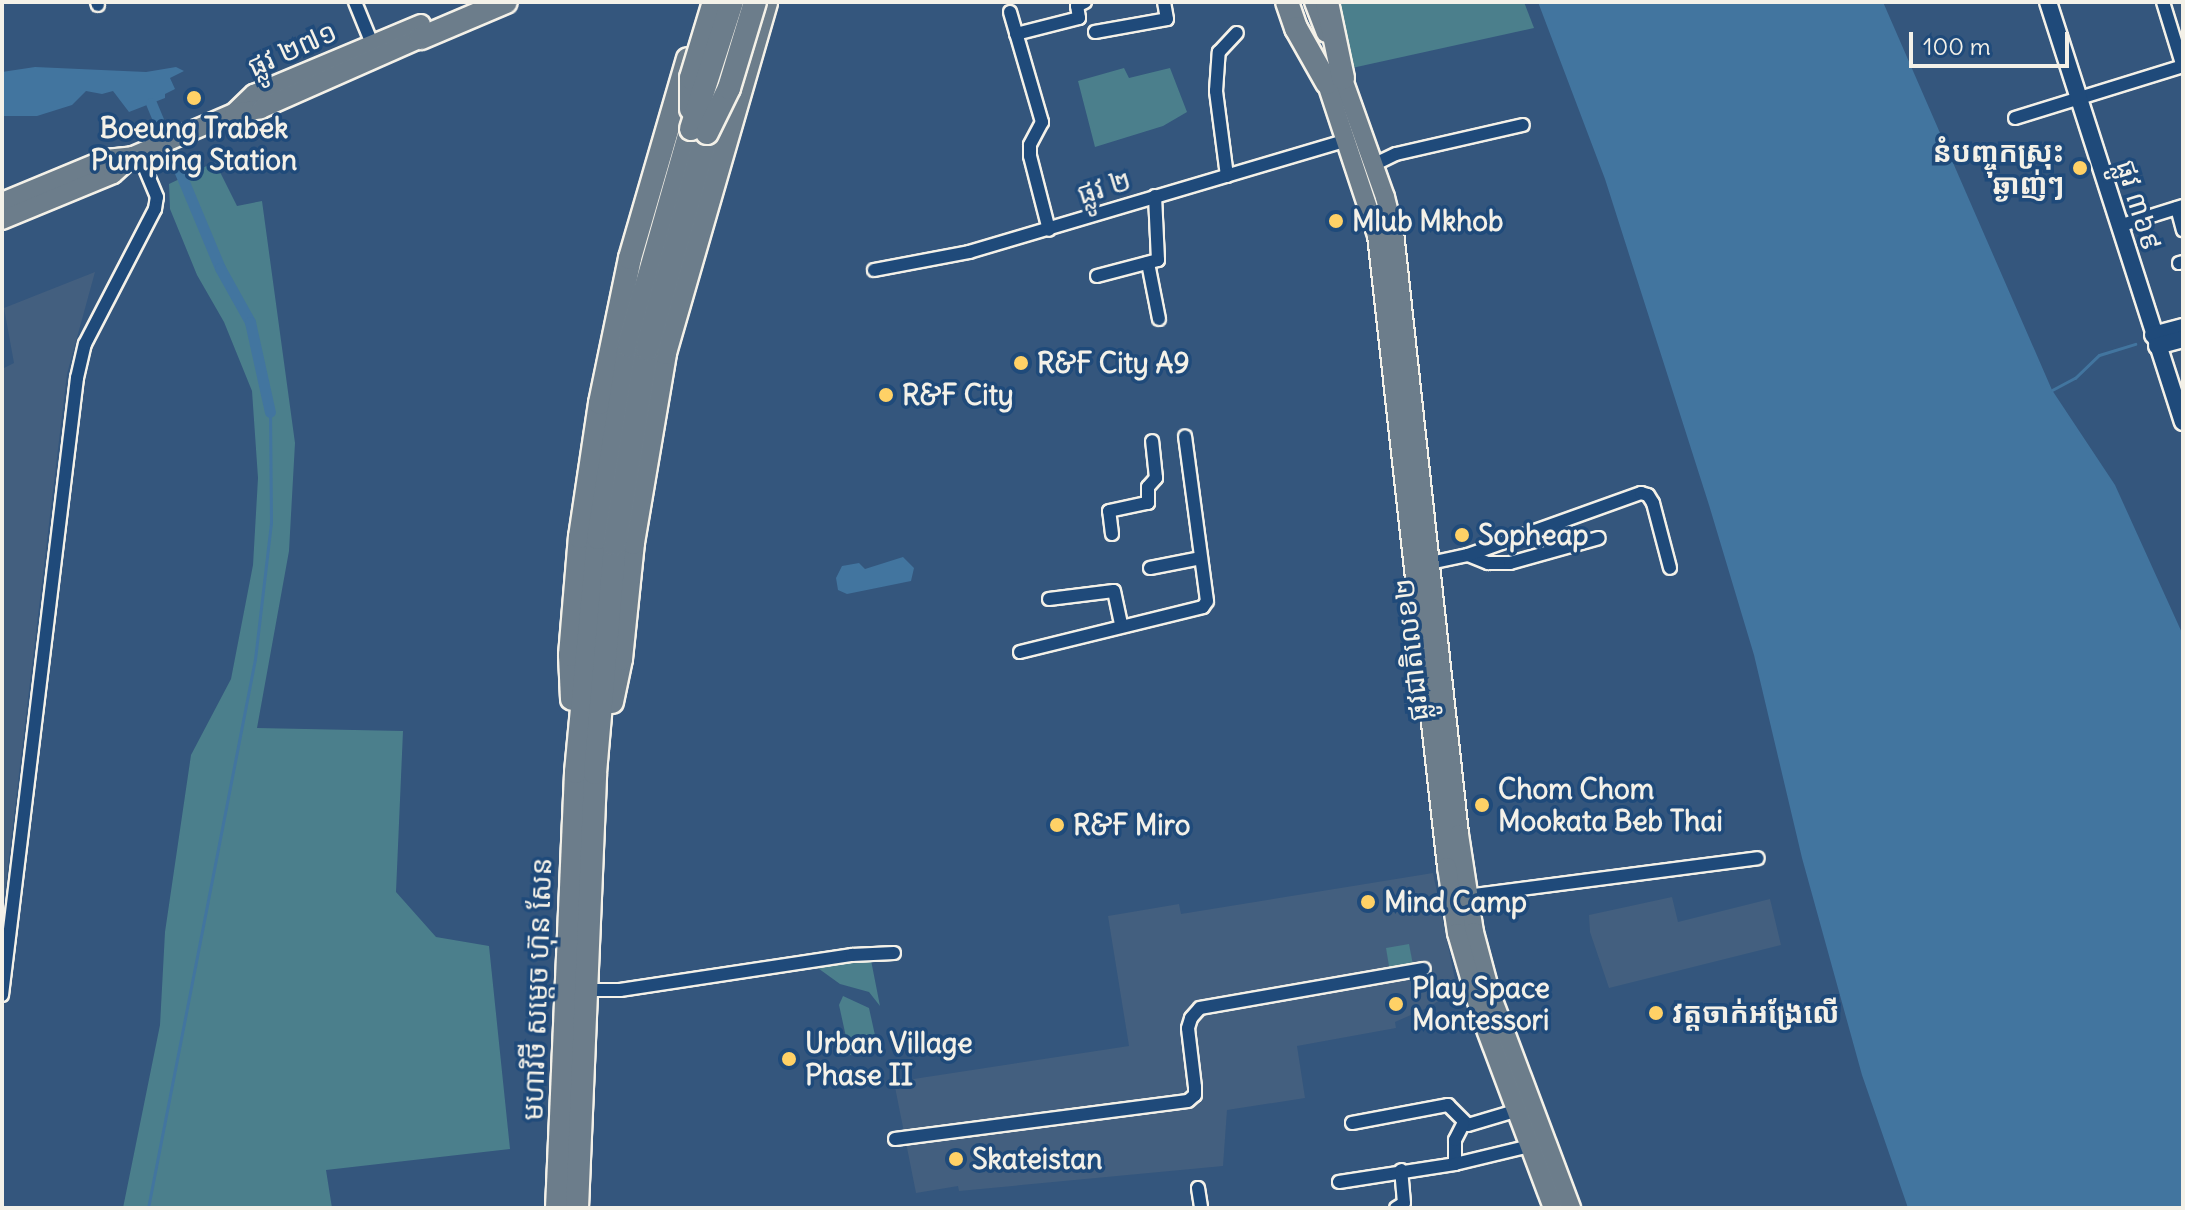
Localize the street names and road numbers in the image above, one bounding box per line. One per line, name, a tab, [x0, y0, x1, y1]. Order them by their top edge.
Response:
street label: ផ្លូវ ២៧១	[242, 14, 342, 84]
street label: ផ្លូវ ៣៦៩	[2109, 156, 2169, 254]
street label: ផ្លូវ ២	[1073, 163, 1135, 211]
street label: ផ្លូវជាតិលេខ២	[1387, 577, 1435, 723]
street label: មហាវិថី សម្តេច ហ៊ុន សែន	[516, 857, 558, 1121]

